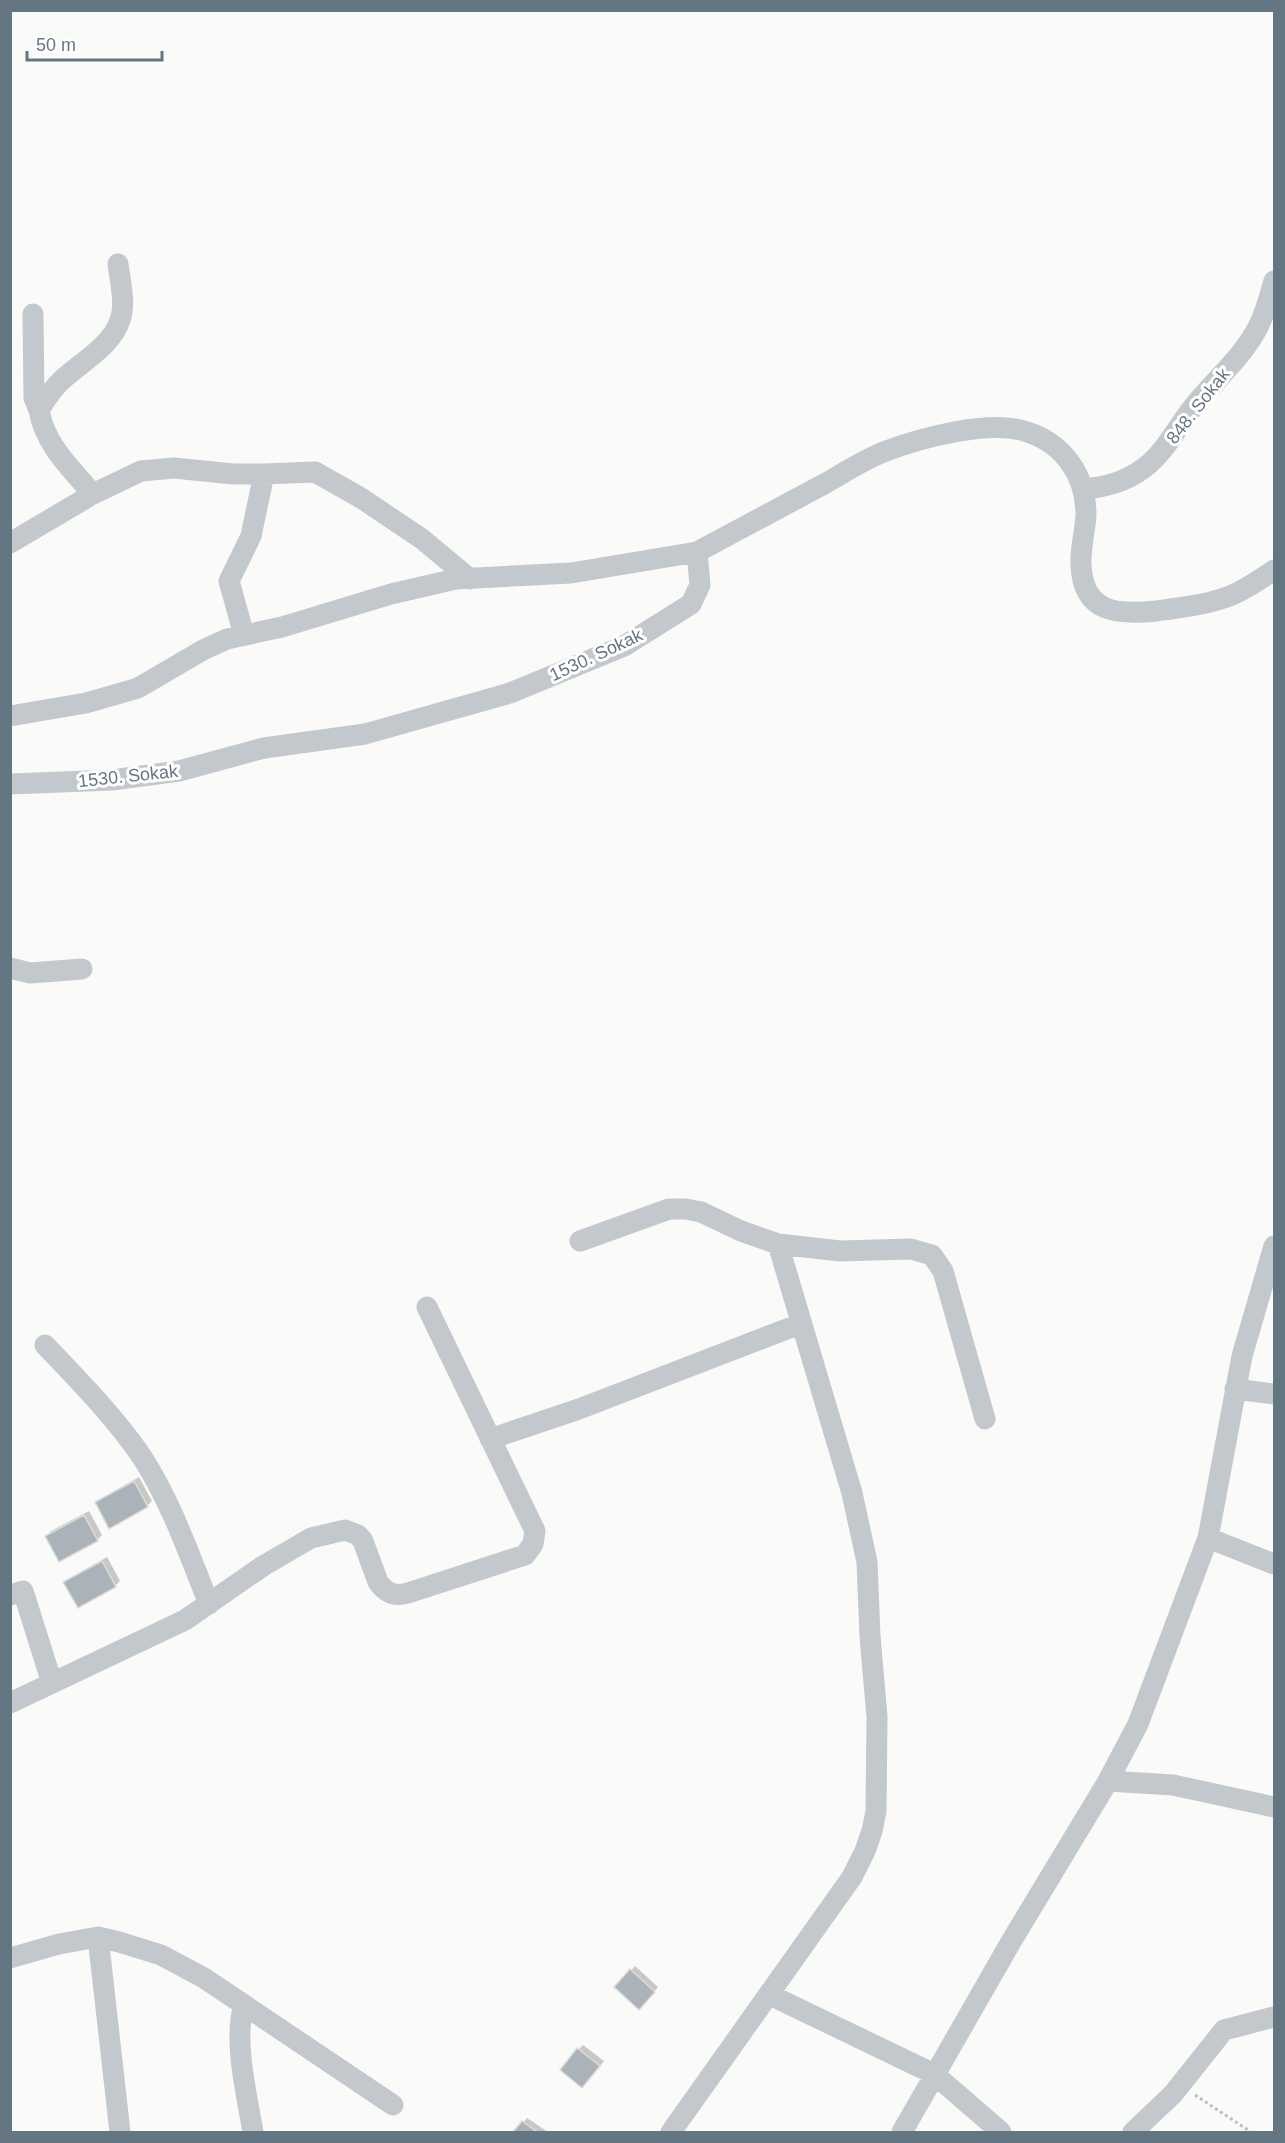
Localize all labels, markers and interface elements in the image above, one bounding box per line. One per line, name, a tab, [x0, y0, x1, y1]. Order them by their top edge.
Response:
scale bar	[27, 24, 162, 62]
text: 50 m	[36, 35, 76, 55]
street label: 848. Sokak	[1162, 364, 1234, 448]
street label: 1530. Sokak	[546, 624, 646, 685]
street label: 1530. Sokak	[77, 761, 180, 791]

